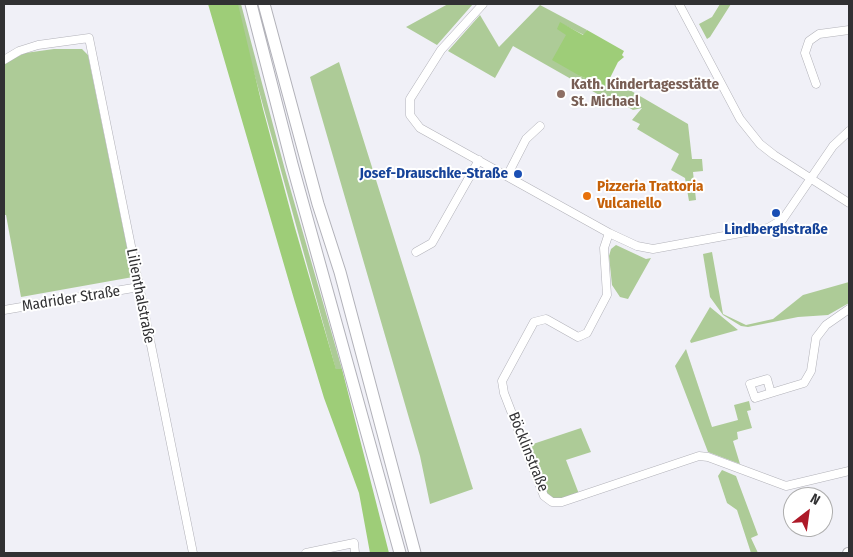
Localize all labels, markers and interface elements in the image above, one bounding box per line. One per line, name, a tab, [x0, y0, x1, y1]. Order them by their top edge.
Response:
place label: Kath. Kindertagesstätte St. Michael	[571, 76, 719, 111]
marker: Kath. Kindertagesstätte St. Michael	[555, 88, 567, 100]
place label: Josef-Drauschke-Straße	[359, 165, 508, 183]
marker: Josef-Drauschke-Straße	[512, 168, 524, 180]
place label: Pizzeria Trattoria Vulcanello	[597, 178, 704, 213]
marker: Pizzeria Trattoria Vulcanello	[581, 190, 593, 202]
marker: Lindberghstraße	[770, 207, 782, 219]
place label: Lindberghstraße	[724, 221, 828, 239]
street label: Lilienthalstraße	[122, 247, 158, 345]
street label: Madrider Straße	[21, 282, 121, 316]
street label: Böcklinstraße	[504, 410, 552, 494]
north arrow	[783, 487, 833, 537]
text: N	[807, 490, 823, 509]

